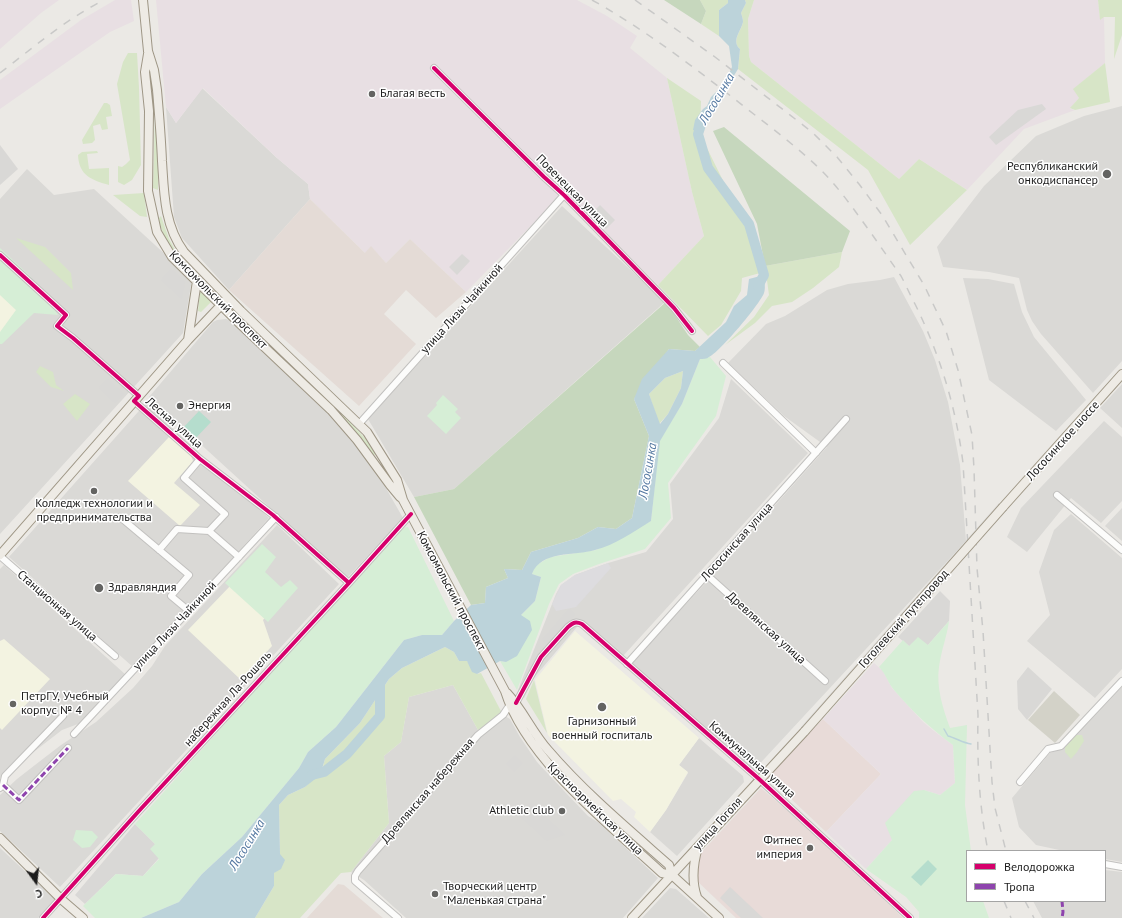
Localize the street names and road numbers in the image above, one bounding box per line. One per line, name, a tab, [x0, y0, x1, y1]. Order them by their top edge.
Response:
street label: Повенецкая улица	[533, 152, 611, 230]
street label: Комсомольский проспект	[166, 248, 270, 352]
street label: улица Лизы Чайкиной	[418, 261, 506, 357]
street label: Лесная улица	[143, 394, 205, 452]
street label: Лососинское шоссе	[1023, 398, 1103, 484]
street label: Лососинская улица	[698, 500, 776, 584]
street label: Комсомольский проспект	[413, 529, 489, 653]
street label: Станционная улица	[14, 567, 100, 645]
street label: Гоголевский путепровод	[856, 567, 952, 671]
street label: улица Лизы Чайкиной	[130, 579, 220, 673]
street label: Древлянская улица	[724, 589, 808, 667]
street label: набережная Ла-Рошель	[181, 648, 275, 750]
street label: Коммунальная улица	[706, 718, 798, 802]
street label: Древлянская набережная	[378, 736, 478, 846]
street label: Красноармейская улица	[544, 760, 646, 858]
street label: улица Гоголя	[690, 794, 746, 854]

